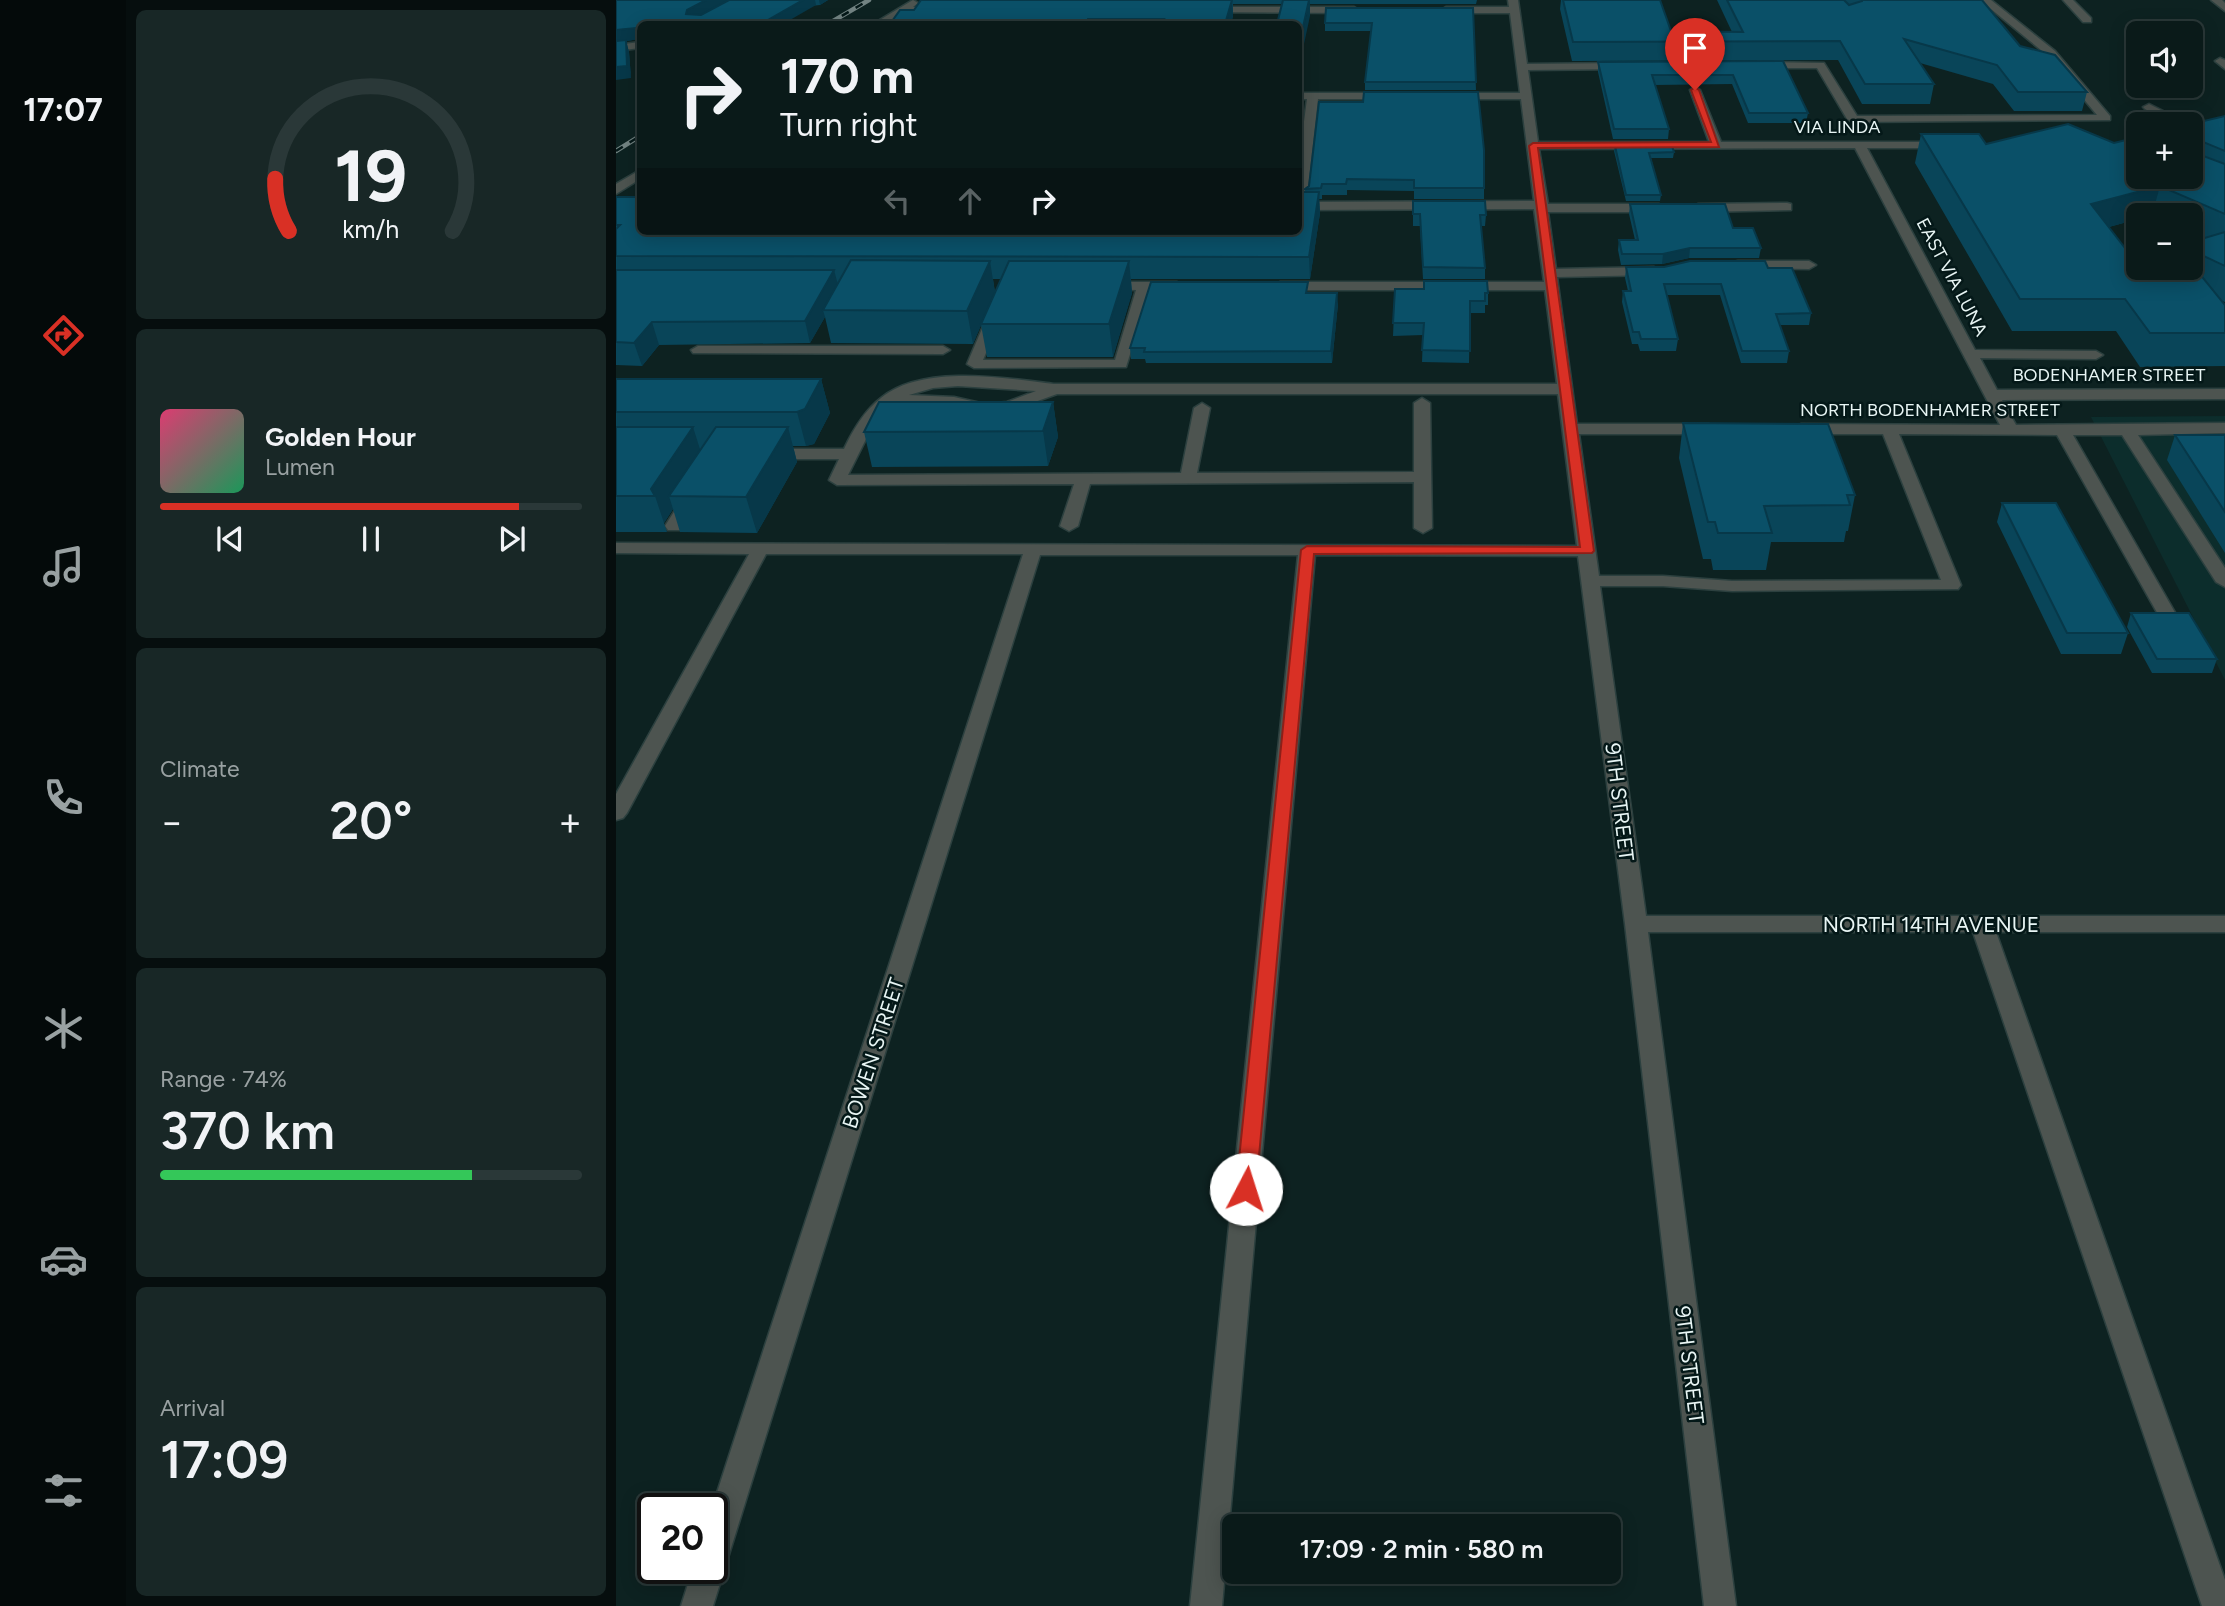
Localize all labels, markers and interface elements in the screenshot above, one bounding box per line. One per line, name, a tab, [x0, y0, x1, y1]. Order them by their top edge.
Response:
pin	[1665, 18, 1725, 90]
map controls	[2126, 21, 2203, 280]
button: sound	[2126, 21, 2203, 98]
icon: arrive	[1676, 29, 1714, 67]
text: 170 m	[780, 46, 914, 105]
icon: right	[665, 49, 756, 140]
text: 17:07	[23, 91, 103, 129]
text: Turn right	[780, 106, 918, 144]
button: +	[2126, 112, 2203, 189]
street label: VIA LINDA	[1794, 116, 1880, 138]
text: 19	[335, 132, 407, 219]
icon: left	[878, 182, 916, 220]
icon: ahead	[951, 182, 989, 220]
icon: right	[1024, 182, 1062, 220]
button: −	[2126, 203, 2203, 280]
text: km/h	[342, 213, 400, 243]
street label: EAST VIA LUNA	[1912, 214, 1992, 340]
icon: directions	[39, 311, 88, 360]
street label: BODENHAMER STREET	[2013, 364, 2205, 386]
street label: NORTH BODENHAMER STREET	[1800, 399, 2060, 421]
text: Golden Hour	[265, 421, 416, 453]
text: Lumen	[265, 453, 335, 481]
icon: previous	[211, 520, 249, 558]
icon: pause	[352, 520, 390, 558]
icon: next	[493, 520, 531, 558]
icon: music	[39, 542, 88, 591]
street label: 9TH STREET	[1600, 742, 1640, 863]
text: Climate	[160, 755, 239, 783]
icon: phone	[39, 773, 88, 822]
text: 20°	[330, 790, 412, 852]
text: −	[160, 799, 184, 845]
text: +	[558, 799, 582, 845]
street label: NORTH 14TH AVENUE	[1823, 912, 2039, 937]
street label: BOWEN STREET	[837, 974, 909, 1132]
icon: climate	[39, 1004, 88, 1053]
text: Range · 74%	[160, 1065, 287, 1093]
text: 370 km	[160, 1100, 335, 1162]
position arrow	[1209, 1152, 1283, 1226]
icon: car	[39, 1235, 88, 1284]
street label: 9TH STREET	[1670, 1305, 1710, 1426]
text: Arrival	[160, 1394, 225, 1422]
text: 17:09	[160, 1429, 288, 1491]
icon: filters	[39, 1466, 88, 1515]
speed limit sign: 20	[637, 1493, 728, 1584]
text: 17:09 · 2 min · 580 m	[1300, 1533, 1543, 1565]

